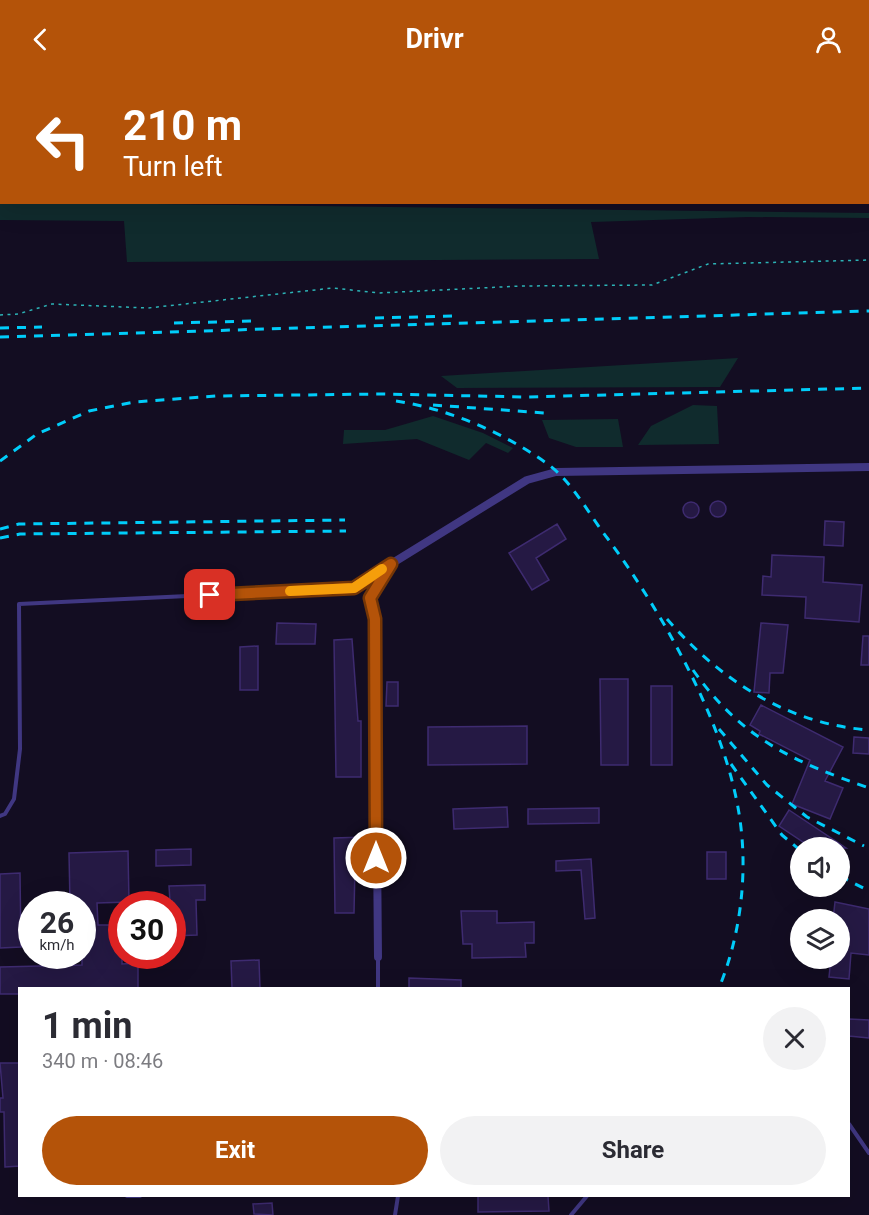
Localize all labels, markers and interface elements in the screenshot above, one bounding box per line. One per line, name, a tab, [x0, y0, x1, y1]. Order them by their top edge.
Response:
icon: back	[24, 23, 57, 56]
text: Drivr	[405, 23, 464, 55]
icon: person	[812, 23, 845, 56]
text: 210 m	[123, 101, 242, 150]
icon: left	[24, 102, 102, 180]
text: Turn left	[123, 151, 223, 183]
pin	[184, 569, 235, 620]
icon: arrive	[193, 578, 226, 611]
position arrow	[344, 826, 408, 890]
map controls	[790, 837, 850, 969]
button: sound	[790, 837, 850, 897]
speed limit sign: 30	[108, 891, 186, 969]
text: 26	[40, 905, 74, 940]
button: layers	[790, 909, 850, 969]
text: km/h	[39, 936, 75, 954]
text: 1 min	[42, 1005, 133, 1047]
button: close	[763, 1007, 826, 1070]
text: 340 m · 08:46	[42, 1049, 163, 1073]
button: Exit	[42, 1116, 428, 1185]
button: Share	[440, 1116, 826, 1185]

